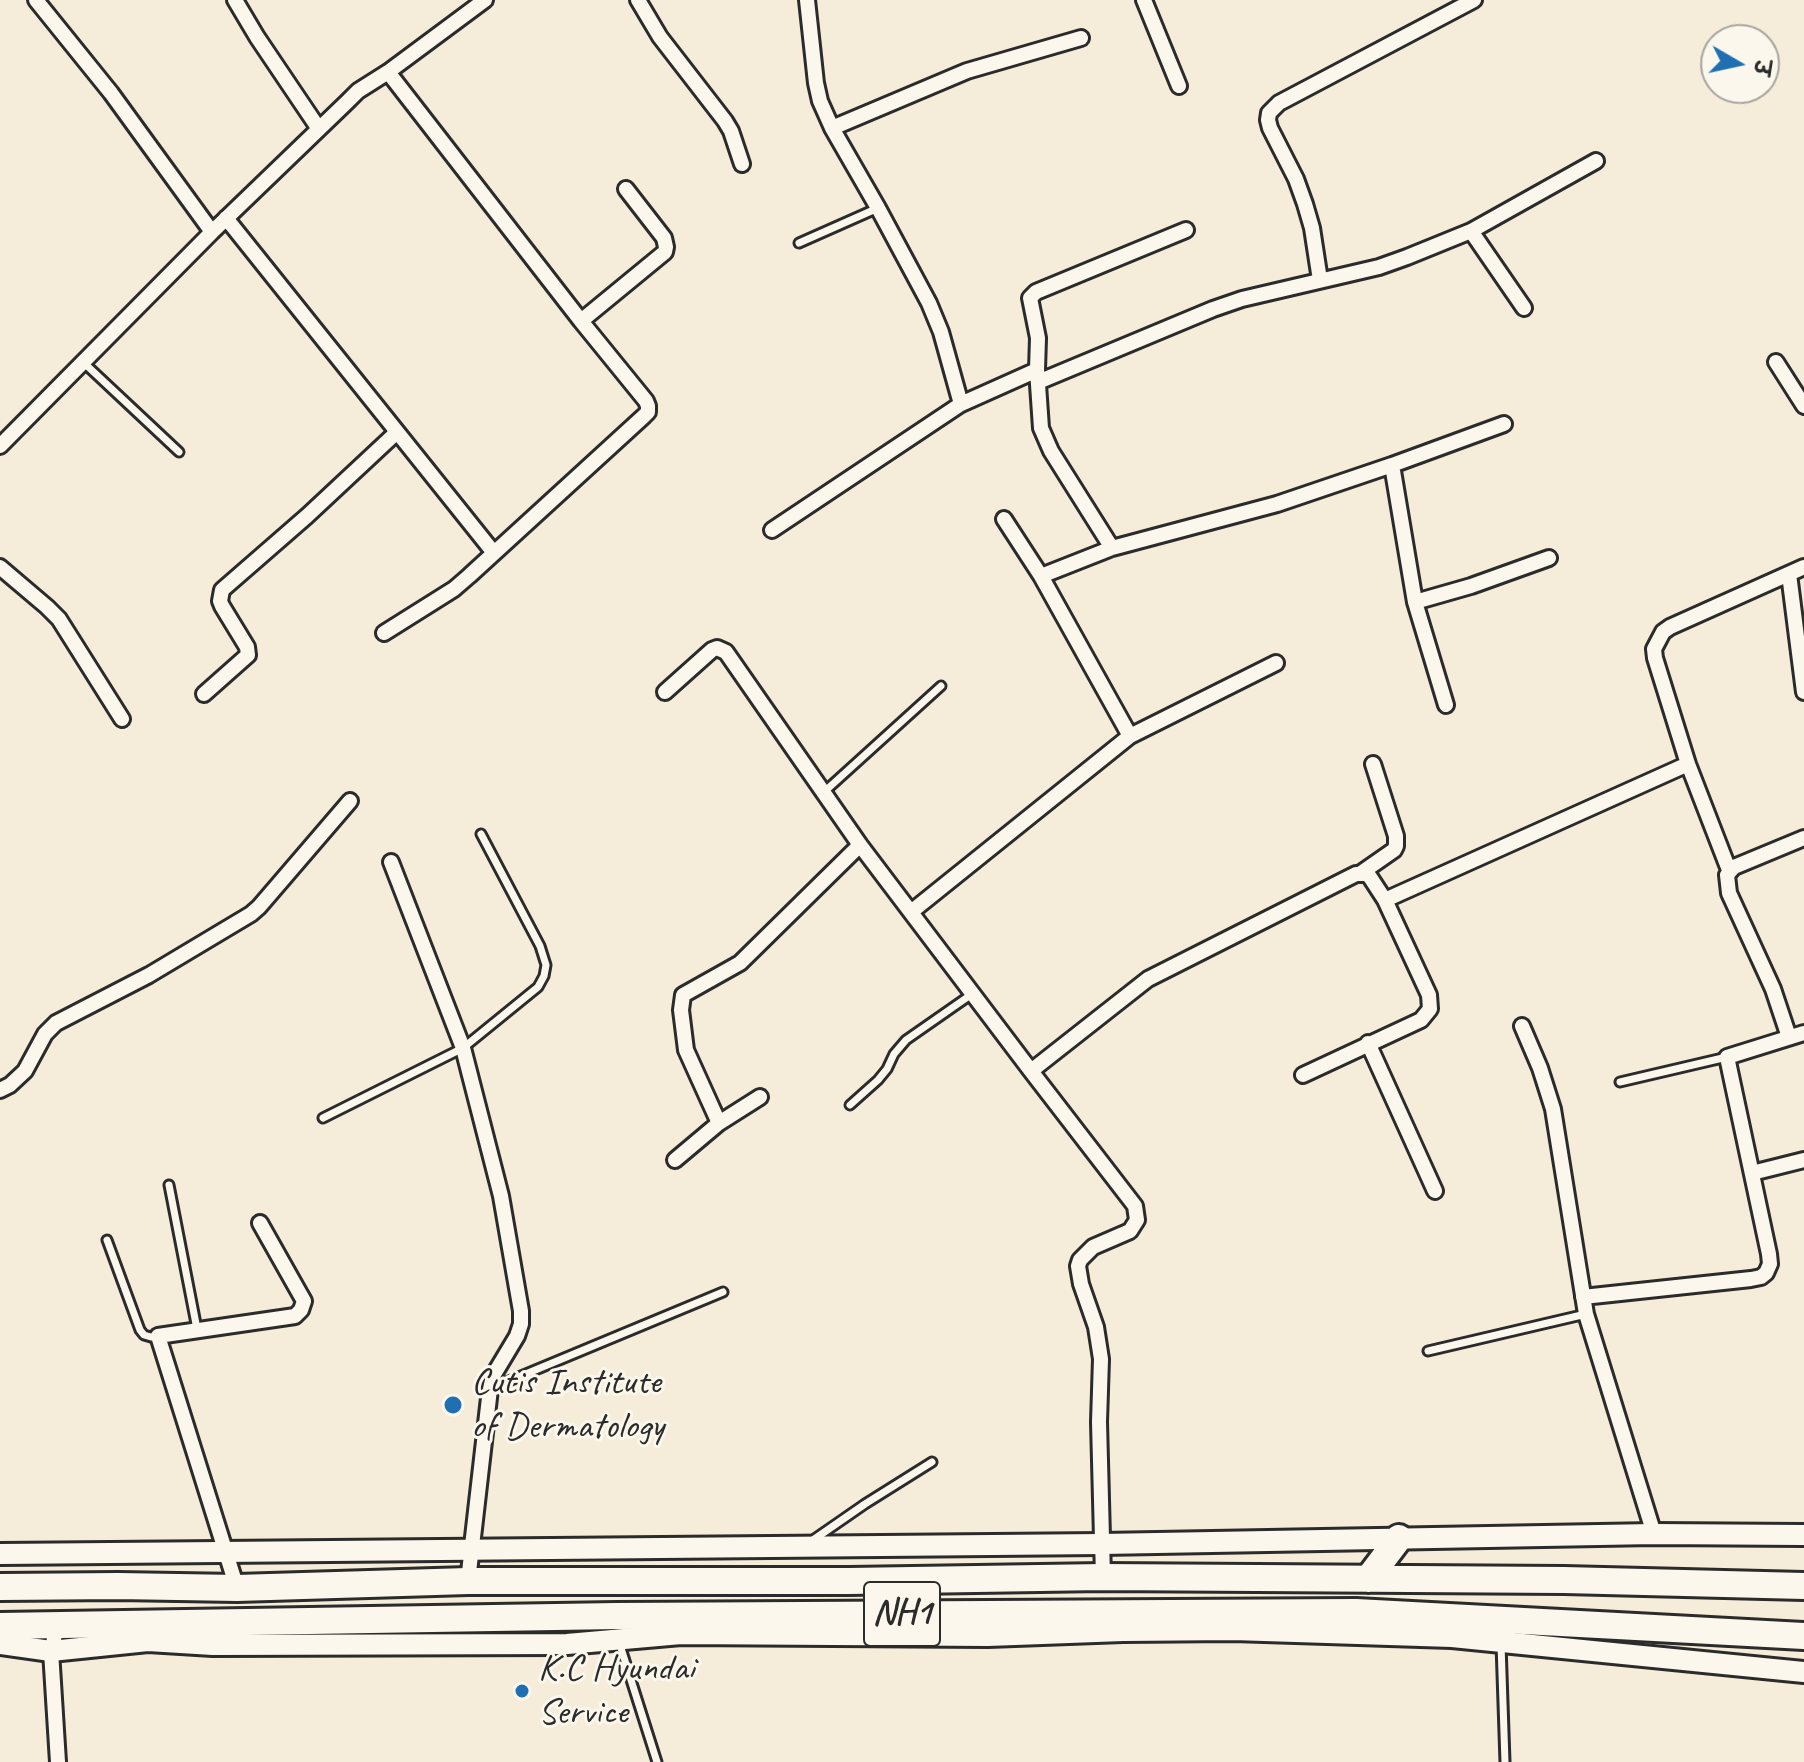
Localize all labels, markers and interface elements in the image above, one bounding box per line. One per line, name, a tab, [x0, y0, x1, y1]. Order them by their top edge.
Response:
north arrow	[1700, 24, 1780, 104]
text: उ	[1747, 58, 1777, 77]
place label: Cutis Institute of Dermatology	[471, 1360, 664, 1450]
marker: Cutis Institute of Dermatology	[442, 1394, 464, 1416]
road number: NH1	[864, 1582, 940, 1646]
place label: K.C Hyundai Service	[538, 1646, 694, 1736]
marker: K.C Hyundai Service	[513, 1682, 531, 1700]

